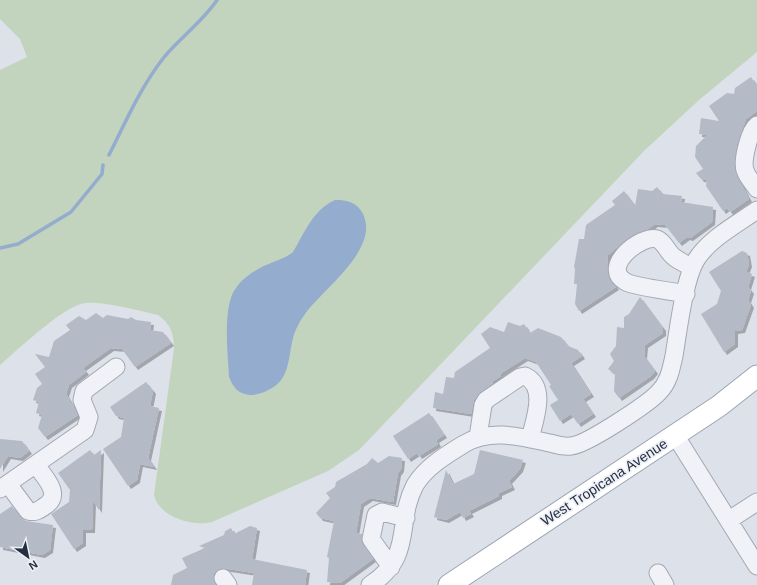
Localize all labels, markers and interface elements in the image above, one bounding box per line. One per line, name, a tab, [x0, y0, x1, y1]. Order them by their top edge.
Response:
street label: West Tropicana Avenue	[538, 435, 670, 529]
north arrow	[8, 537, 48, 577]
text: N	[27, 558, 40, 573]

